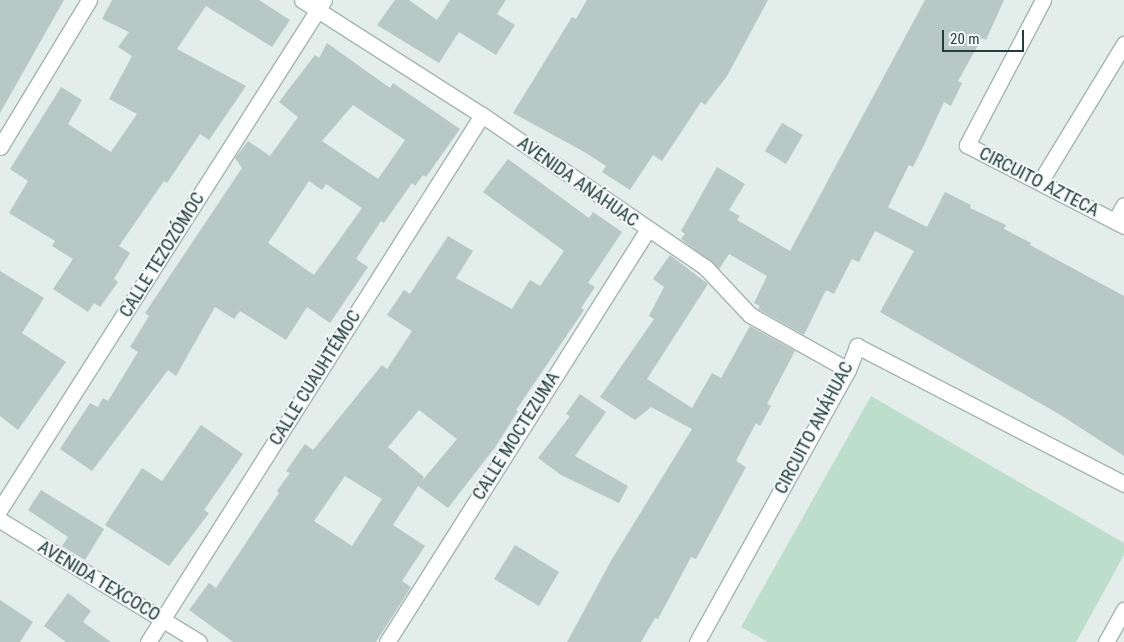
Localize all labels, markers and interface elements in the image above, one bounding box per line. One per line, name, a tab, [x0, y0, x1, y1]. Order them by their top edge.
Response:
scale bar	[944, 20, 1026, 52]
text: 20 m	[950, 30, 980, 48]
street label: AVENIDA ANÁHUAC	[513, 132, 643, 232]
street label: CIRCUITO AZTECA	[975, 143, 1103, 221]
street label: CALLE TEZOZÓMOC	[115, 188, 209, 322]
street label: CALLE CUAUHTÉMOC	[265, 307, 365, 449]
street label: CIRCUITO ANÁHUAC	[770, 358, 858, 498]
street label: CALLE MOCTEZUMA	[468, 368, 564, 504]
street label: AVENIDA TEXCOCO	[34, 536, 164, 626]

